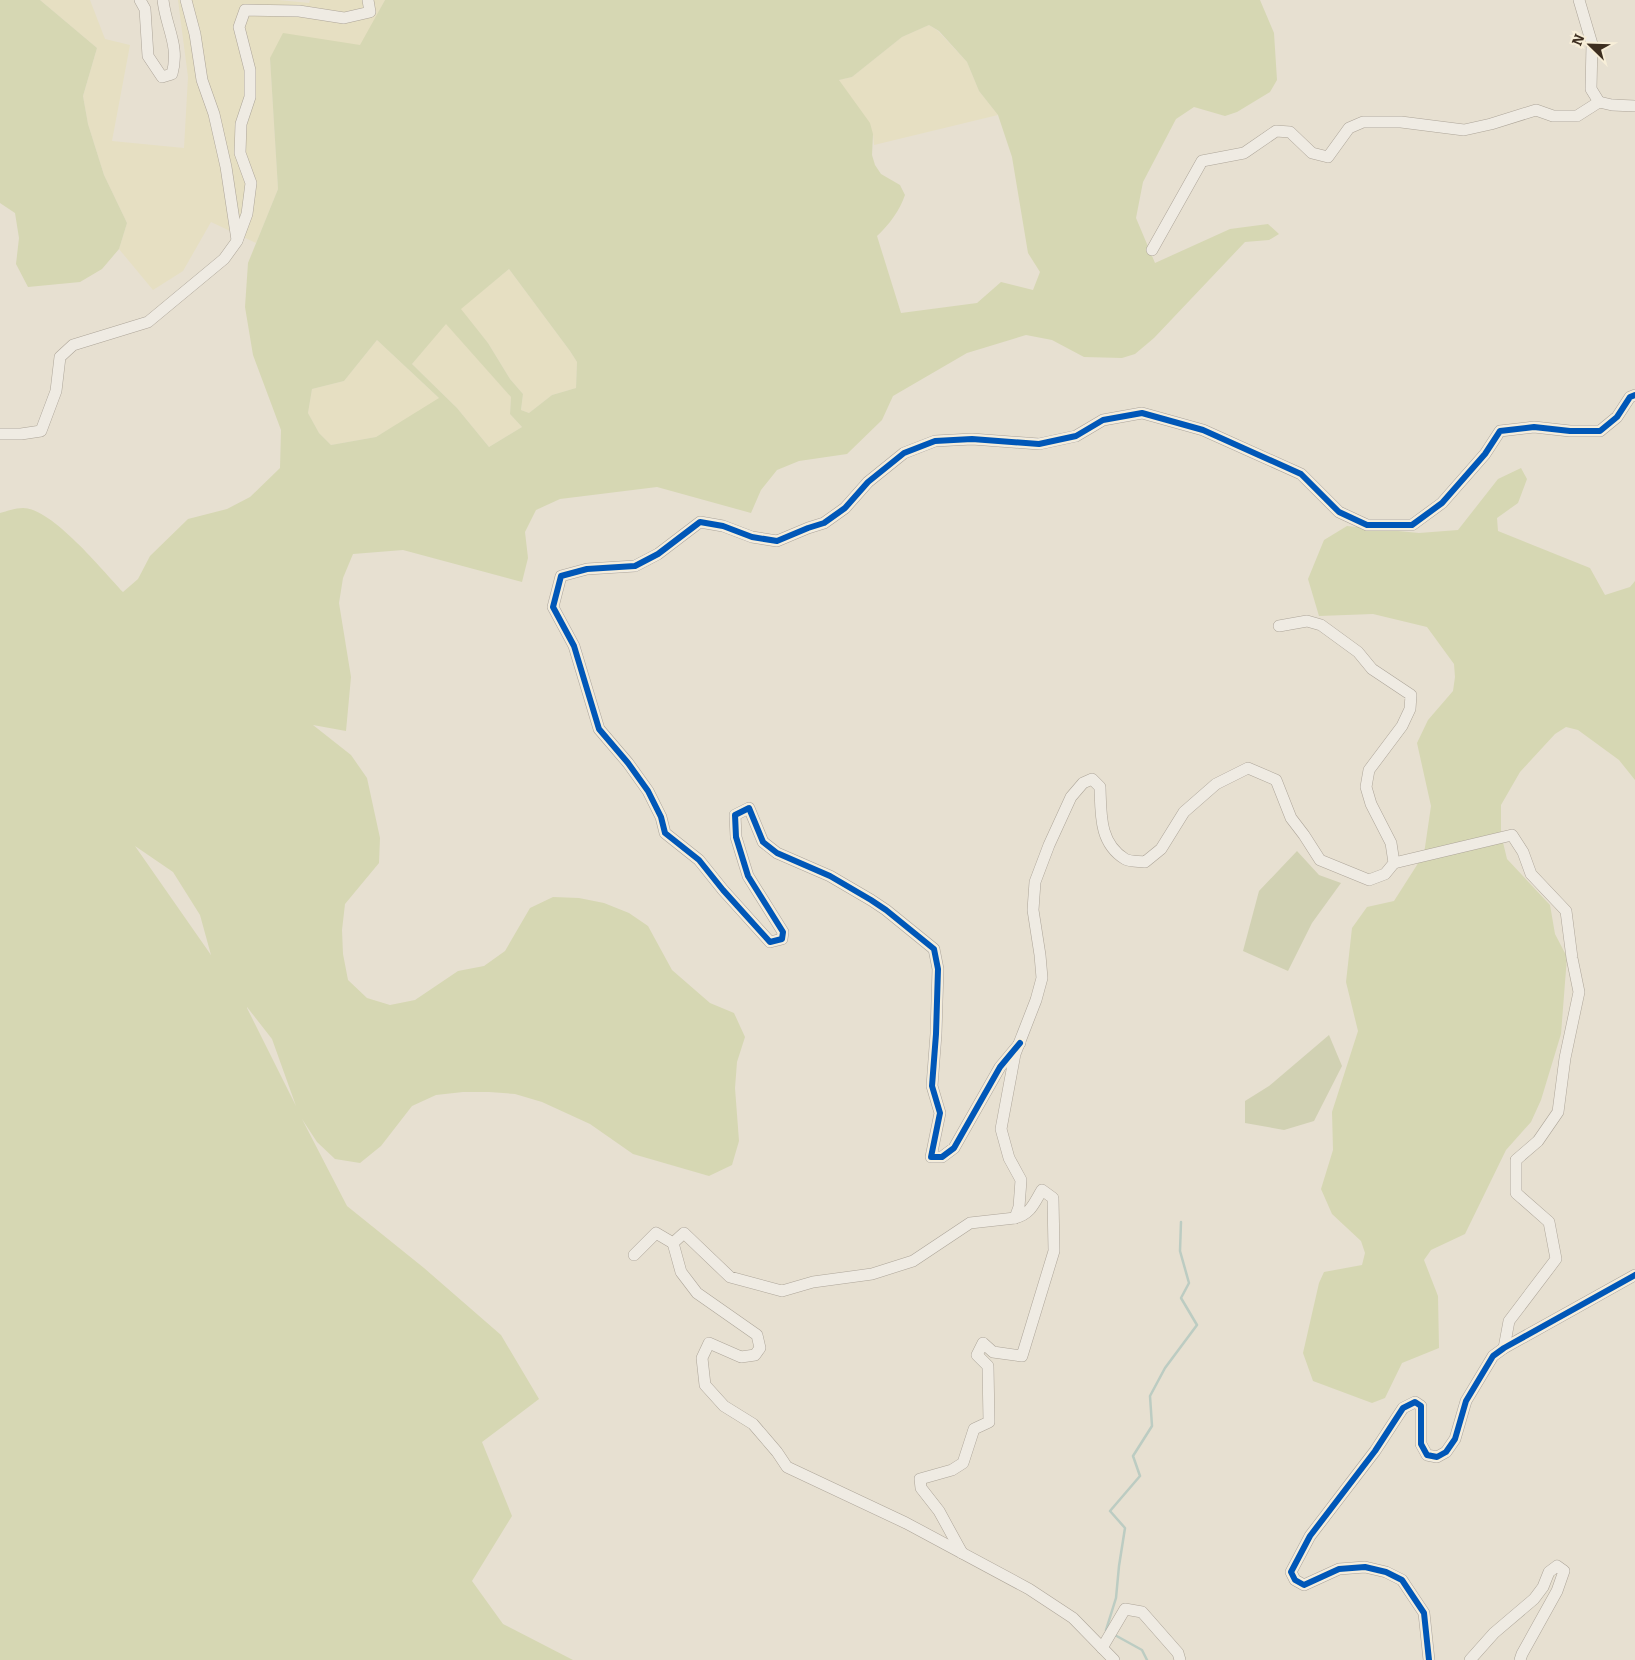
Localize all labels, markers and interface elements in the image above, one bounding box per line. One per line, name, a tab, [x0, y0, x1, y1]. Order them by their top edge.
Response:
north arrow	[1565, 20, 1615, 70]
text: N	[1569, 32, 1589, 48]

